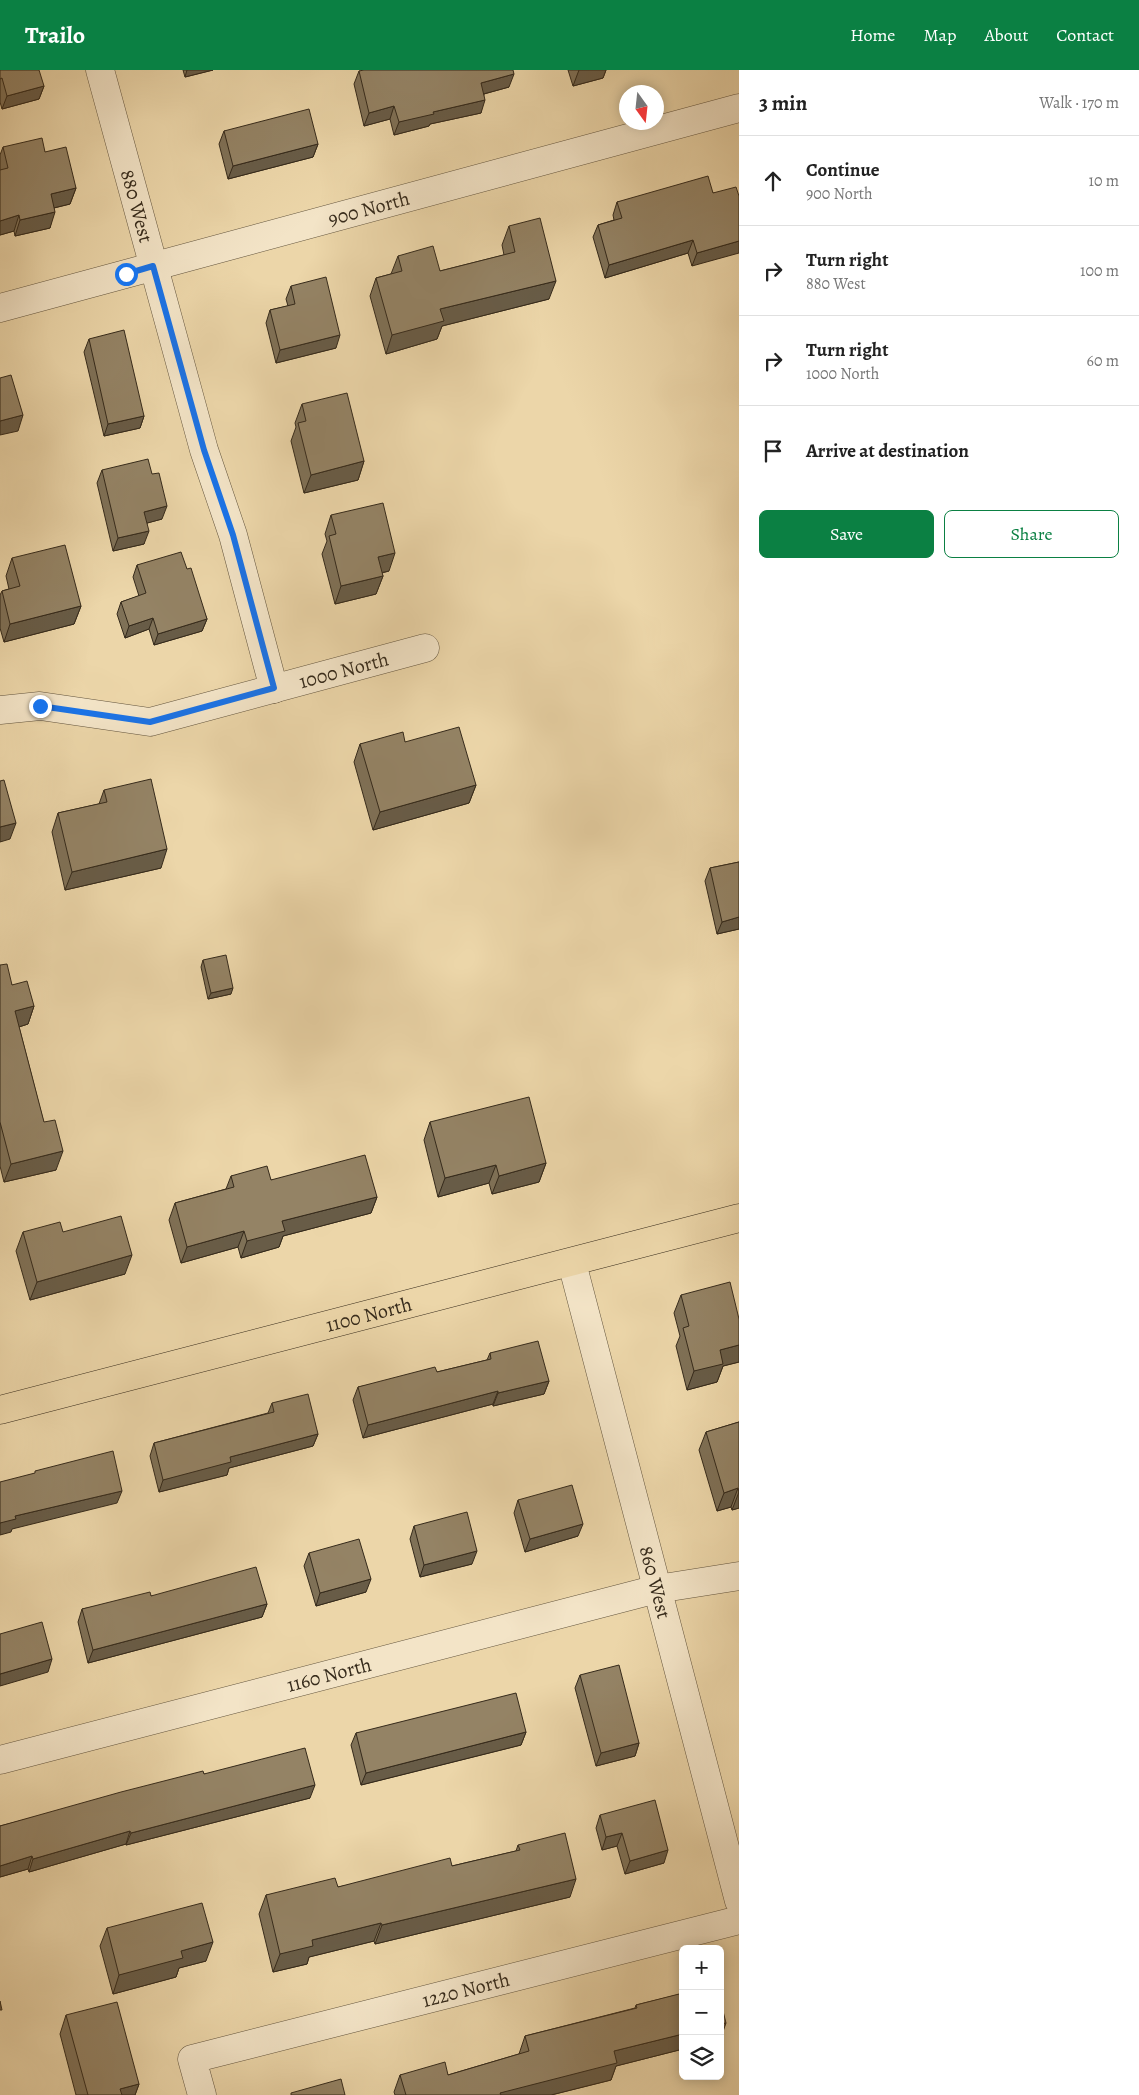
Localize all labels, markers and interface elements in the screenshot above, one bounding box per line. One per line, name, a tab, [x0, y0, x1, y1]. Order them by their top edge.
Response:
text: Trailo	[25, 19, 85, 51]
text: Home	[850, 23, 895, 47]
text: Map	[923, 23, 956, 47]
text: About	[984, 23, 1028, 47]
text: Contact	[1056, 23, 1114, 47]
north arrow	[619, 85, 664, 130]
text: 3 min	[759, 89, 807, 117]
text: Walk · 170 m	[1039, 92, 1119, 114]
text: Continue	[806, 157, 880, 183]
street label: 880 West	[114, 166, 160, 246]
icon: ahead	[759, 167, 787, 195]
text: 10 m	[1089, 170, 1119, 192]
text: 900 North	[806, 183, 873, 205]
street label: 900 North	[325, 184, 413, 232]
text: Turn right	[806, 247, 888, 273]
icon: right	[759, 257, 787, 285]
text: 100 m	[1080, 260, 1119, 282]
route start	[115, 263, 138, 286]
text: 880 West	[806, 273, 866, 295]
text: Turn right	[806, 337, 888, 363]
icon: right	[759, 347, 787, 375]
text: 60 m	[1087, 350, 1119, 372]
text: 1000 North	[806, 363, 879, 385]
icon: arrive	[759, 437, 787, 465]
text: Arrive at destination	[806, 438, 969, 464]
button: Save	[759, 510, 934, 558]
button: Share	[944, 510, 1119, 558]
street label: 1000 North	[296, 645, 392, 695]
route end	[29, 695, 52, 718]
street label: 1100 North	[323, 1290, 415, 1338]
street label: 860 West	[633, 1543, 678, 1622]
street label: 1160 North	[284, 1650, 375, 1698]
map controls	[679, 1945, 724, 2080]
button: +	[679, 1945, 724, 1990]
street label: 1220 North	[419, 1965, 513, 2013]
button: −	[679, 1990, 724, 2035]
button: layers	[679, 2035, 724, 2080]

